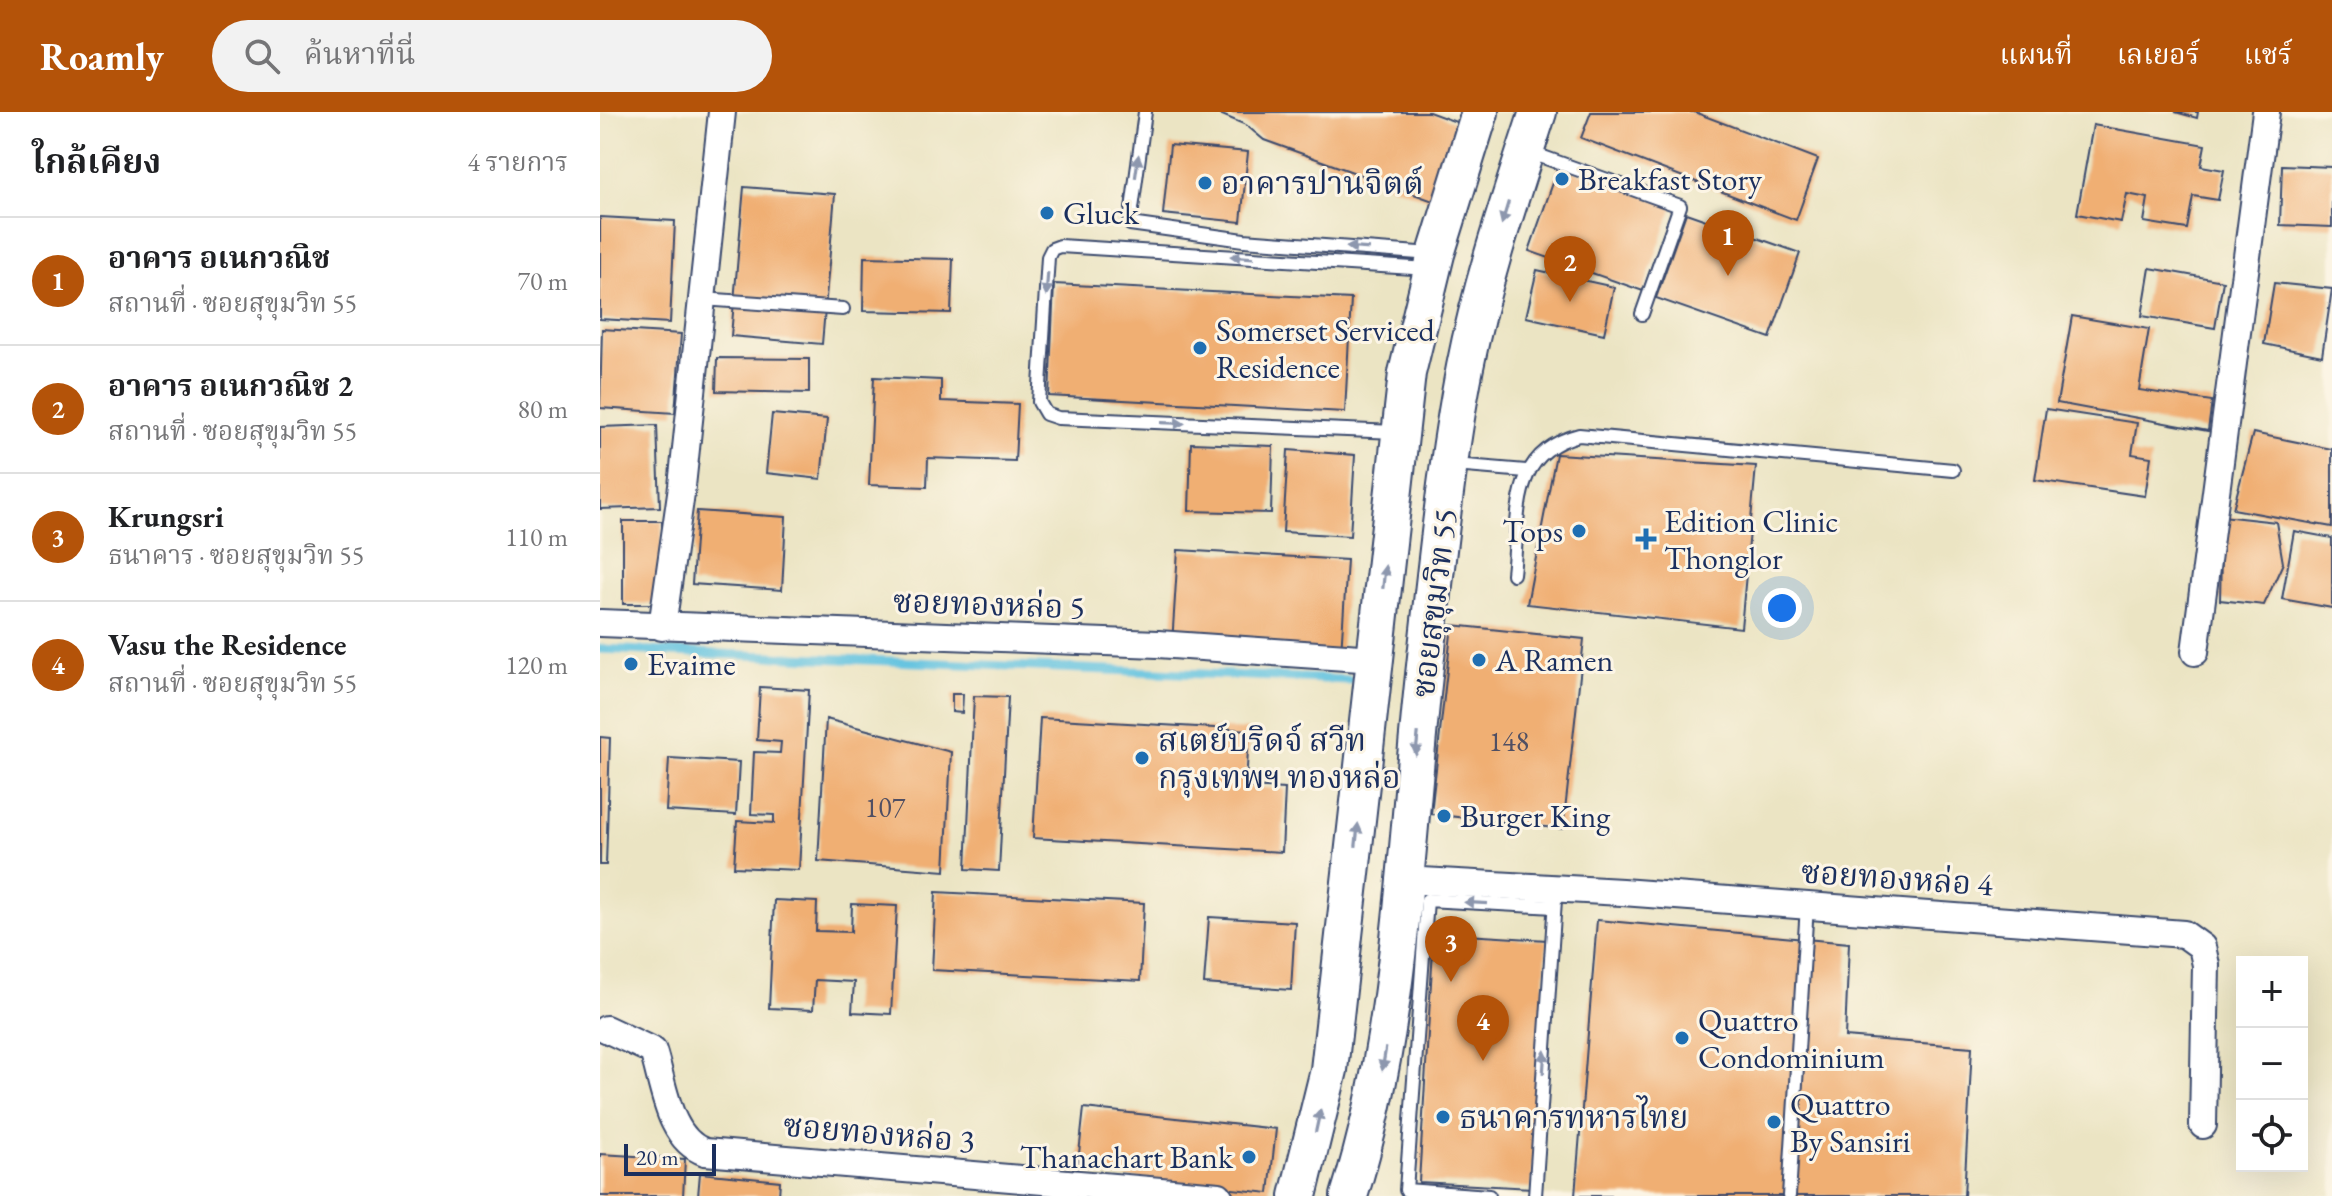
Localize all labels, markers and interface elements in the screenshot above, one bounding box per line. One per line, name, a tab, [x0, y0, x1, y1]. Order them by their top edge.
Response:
search box	[212, 20, 772, 92]
text: Roamly	[40, 32, 164, 81]
icon: search	[240, 34, 284, 78]
text: ค้นหาที่นี่	[304, 34, 416, 73]
text: แผนที่	[1999, 36, 2073, 72]
text: เลเยอร์	[2117, 36, 2200, 72]
text: แชร์	[2244, 36, 2292, 72]
text: ใกล้เคียง	[32, 139, 161, 183]
text: 4 รายการ	[468, 145, 568, 179]
one-way arrow	[1131, 154, 1144, 179]
place label: Breakfast Story	[1578, 158, 1763, 200]
place label: อาคารปานจิตต์	[1221, 162, 1424, 204]
marker: Breakfast Story	[1553, 170, 1571, 188]
marker: อาคารปานจิตต์	[1196, 174, 1214, 192]
place label: Gluck	[1063, 192, 1140, 234]
one-way arrow	[1499, 201, 1511, 225]
marker: Gluck	[1038, 204, 1056, 222]
pin: 1	[1702, 210, 1754, 276]
pin: 2	[1544, 236, 1596, 302]
text: อาคาร อเนกวณิช	[108, 238, 330, 277]
one-way arrow	[1345, 241, 1370, 254]
one-way arrow	[1230, 250, 1255, 263]
text: 1	[51, 264, 65, 298]
text: 70 m	[518, 264, 568, 298]
one-way arrow	[1040, 272, 1053, 297]
text: สถานที่ · ซอยสุขุมวิท 55	[108, 286, 357, 320]
place label: Somerset Serviced Residence	[1216, 309, 1435, 388]
marker: Somerset Serviced Residence	[1191, 339, 1209, 357]
text: อาคาร อเนกวณิช 2	[108, 366, 353, 405]
text: 2	[51, 392, 65, 426]
text: 80 m	[518, 392, 568, 426]
text: สถานที่ · ซอยสุขุมวิท 55	[108, 414, 357, 448]
one-way arrow	[1161, 416, 1186, 429]
text: Krungsri	[108, 497, 224, 536]
place label: Edition Clinic Thonglor	[1664, 500, 1838, 579]
street label: ซอยสุขุมวิท 55	[1402, 506, 1466, 700]
place label: Tops	[1502, 510, 1563, 552]
text: 3	[51, 520, 65, 554]
text: 110 m	[505, 520, 568, 554]
marker: Tops	[1570, 522, 1588, 540]
marker: Edition Clinic Thonglor	[1635, 528, 1657, 550]
text: ธนาคาร · ซอยสุขุมวิท 55	[108, 538, 364, 572]
one-way arrow	[1377, 564, 1390, 589]
street label: ซอยทองหล่อ 5	[892, 580, 1086, 628]
your location	[1762, 588, 1802, 628]
text: Vasu the Residence	[108, 625, 346, 664]
place label: A Ramen	[1494, 639, 1614, 681]
place label: Evaime	[647, 643, 736, 685]
text: 4	[51, 648, 65, 682]
text: 120 m	[505, 648, 568, 682]
marker: A Ramen	[1470, 651, 1488, 669]
marker: Evaime	[622, 655, 640, 673]
text: สถานที่ · ซอยสุขุมวิท 55	[108, 666, 357, 700]
place label: สเตย์บริดจ์ สวีท กรุงเทพฯ ทองหล่อ	[1158, 719, 1401, 798]
house number: 148	[1489, 723, 1529, 759]
one-way arrow	[1411, 732, 1424, 757]
marker: สเตย์บริดจ์ สวีท กรุงเทพฯ ทองหล่อ	[1133, 749, 1151, 767]
house number: 107	[865, 789, 906, 825]
place label: Burger King	[1460, 795, 1611, 837]
marker: Burger King	[1435, 807, 1453, 825]
one-way arrow	[1350, 823, 1363, 848]
street label: ซอยทองหล่อ 4	[1800, 850, 1995, 906]
one-way arrow	[1463, 896, 1488, 909]
pin: 3	[1425, 916, 1477, 982]
map controls	[2236, 956, 2308, 1172]
button: +	[2236, 956, 2308, 1028]
pin: 4	[1457, 995, 1509, 1061]
place label: Quattro Condominium	[1698, 999, 1885, 1078]
button: −	[2236, 1028, 2308, 1100]
marker: Quattro Condominium	[1673, 1029, 1691, 1047]
one-way arrow	[1378, 1046, 1390, 1071]
one-way arrow	[1538, 1049, 1551, 1074]
place label: Quattro By Sansiri	[1790, 1083, 1911, 1162]
place label: ธนาคารทหารไทย	[1459, 1095, 1688, 1138]
button: locate	[2236, 1100, 2308, 1172]
street label: ซอยทองหล่อ 3	[781, 1104, 977, 1162]
one-way arrow	[1312, 1108, 1325, 1133]
marker: ธนาคารทหารไทย	[1434, 1108, 1452, 1126]
marker: Quattro By Sansiri	[1765, 1113, 1783, 1131]
place label: Thanachart Bank	[1020, 1136, 1234, 1178]
scale bar	[624, 1140, 716, 1176]
text: 20 m	[636, 1143, 679, 1172]
marker: Thanachart Bank	[1240, 1148, 1258, 1166]

